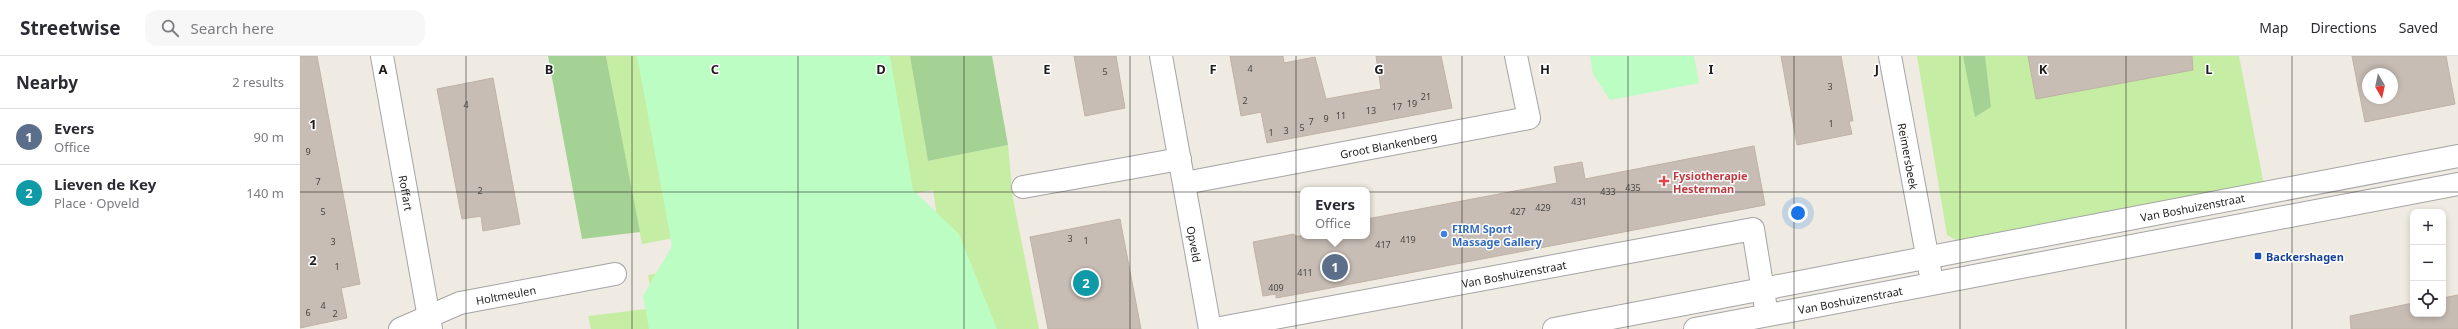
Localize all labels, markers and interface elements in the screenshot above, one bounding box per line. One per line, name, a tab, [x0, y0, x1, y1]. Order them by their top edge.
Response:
search box	[145, 10, 425, 46]
text: Streetwise	[20, 15, 121, 41]
icon: search	[159, 17, 181, 39]
text: Search here	[191, 18, 274, 38]
text: Map	[2259, 18, 2288, 37]
text: Directions	[2310, 18, 2377, 37]
text: Saved	[2399, 18, 2438, 37]
text: A	[379, 60, 388, 78]
text: B	[545, 60, 553, 78]
text: C	[711, 60, 719, 78]
text: D	[876, 60, 886, 78]
text: E	[1043, 60, 1051, 78]
text: F	[1209, 60, 1217, 78]
text: G	[1374, 60, 1384, 78]
text: H	[1540, 60, 1550, 78]
text: I	[1708, 60, 1714, 78]
text: J	[1874, 60, 1879, 78]
text: K	[2039, 60, 2048, 78]
text: L	[2205, 60, 2213, 78]
house number: 4	[1247, 62, 1253, 75]
house number: 5	[1102, 65, 1108, 78]
north arrow	[2362, 68, 2398, 104]
text: Nearby	[16, 71, 78, 94]
text: 2 results	[232, 73, 284, 91]
house number: 3	[1827, 80, 1833, 93]
house number: 21	[1421, 90, 1431, 103]
house number: 2	[1242, 94, 1248, 107]
house number: 19	[1407, 97, 1417, 110]
house number: 4	[463, 98, 469, 111]
house number: 17	[1392, 100, 1402, 113]
house number: 13	[1366, 104, 1376, 117]
house number: 11	[1336, 109, 1346, 122]
house number: 9	[1323, 112, 1329, 125]
text: 1	[309, 115, 317, 133]
house number: 7	[1308, 115, 1314, 128]
house number: 1	[1828, 117, 1834, 130]
text: Evers	[54, 118, 94, 138]
house number: 5	[1299, 121, 1305, 134]
street label: Reimersbeek	[1895, 122, 1922, 191]
house number: 3	[1283, 124, 1289, 137]
house number: 1	[1268, 126, 1274, 139]
text: 1	[25, 128, 33, 146]
text: 90 m	[254, 128, 284, 146]
street label: Groot Blankenberg	[1339, 128, 1438, 161]
text: Office	[54, 138, 90, 156]
house number: 9	[305, 145, 311, 158]
place label: Fysiotherapie Hesterman	[1673, 168, 1748, 196]
text: Lieven de Key	[54, 174, 156, 194]
street label: Roffart	[396, 174, 417, 212]
house number: 7	[315, 175, 321, 188]
marker: Fysiotherapie Hesterman	[1658, 175, 1670, 187]
house number: 435	[1625, 181, 1641, 194]
text: 2	[25, 184, 33, 202]
text: 140 m	[246, 184, 284, 202]
house number: 2	[477, 184, 483, 197]
house number: 433	[1600, 185, 1616, 198]
popup	[1300, 187, 1370, 239]
street label: Van Boshuizenstraat	[2139, 190, 2246, 224]
text: Place · Opveld	[54, 194, 140, 212]
text: Evers	[1315, 194, 1355, 214]
house number: 431	[1571, 195, 1587, 208]
house number: 429	[1535, 201, 1551, 214]
your location	[1788, 203, 1808, 223]
house number: 5	[320, 205, 326, 218]
house number: 427	[1510, 205, 1526, 218]
map controls	[2410, 209, 2446, 317]
button: +	[2410, 209, 2446, 245]
text: Office	[1315, 214, 1351, 232]
place label: FIRM Sport Massage Gallery	[1452, 221, 1543, 249]
street label: Opveld	[1184, 225, 1205, 263]
marker: FIRM Sport Massage Gallery	[1439, 229, 1449, 239]
house number: 3	[1067, 232, 1073, 245]
house number: 419	[1400, 233, 1416, 246]
house number: 1	[1083, 234, 1089, 247]
house number: 3	[330, 235, 336, 248]
house number: 417	[1375, 238, 1391, 251]
button: −	[2410, 245, 2446, 281]
place label: Backershagen	[2266, 249, 2344, 264]
text: 2	[309, 251, 317, 269]
marker: Backershagen	[2253, 251, 2263, 261]
pin: 1	[1322, 252, 1348, 282]
street label: Van Boshuizenstraat	[1460, 256, 1567, 290]
house number: 1	[334, 260, 340, 273]
house number: 411	[1297, 266, 1313, 279]
pin: 2	[1073, 268, 1099, 298]
street label: Holtmeulen	[475, 281, 537, 307]
house number: 409	[1268, 281, 1284, 294]
button: locate	[2410, 281, 2446, 317]
street label: Van Boshuizenstraat	[1797, 282, 1904, 317]
house number: 4	[320, 299, 326, 312]
house number: 6	[305, 306, 311, 319]
house number: 2	[332, 307, 338, 320]

